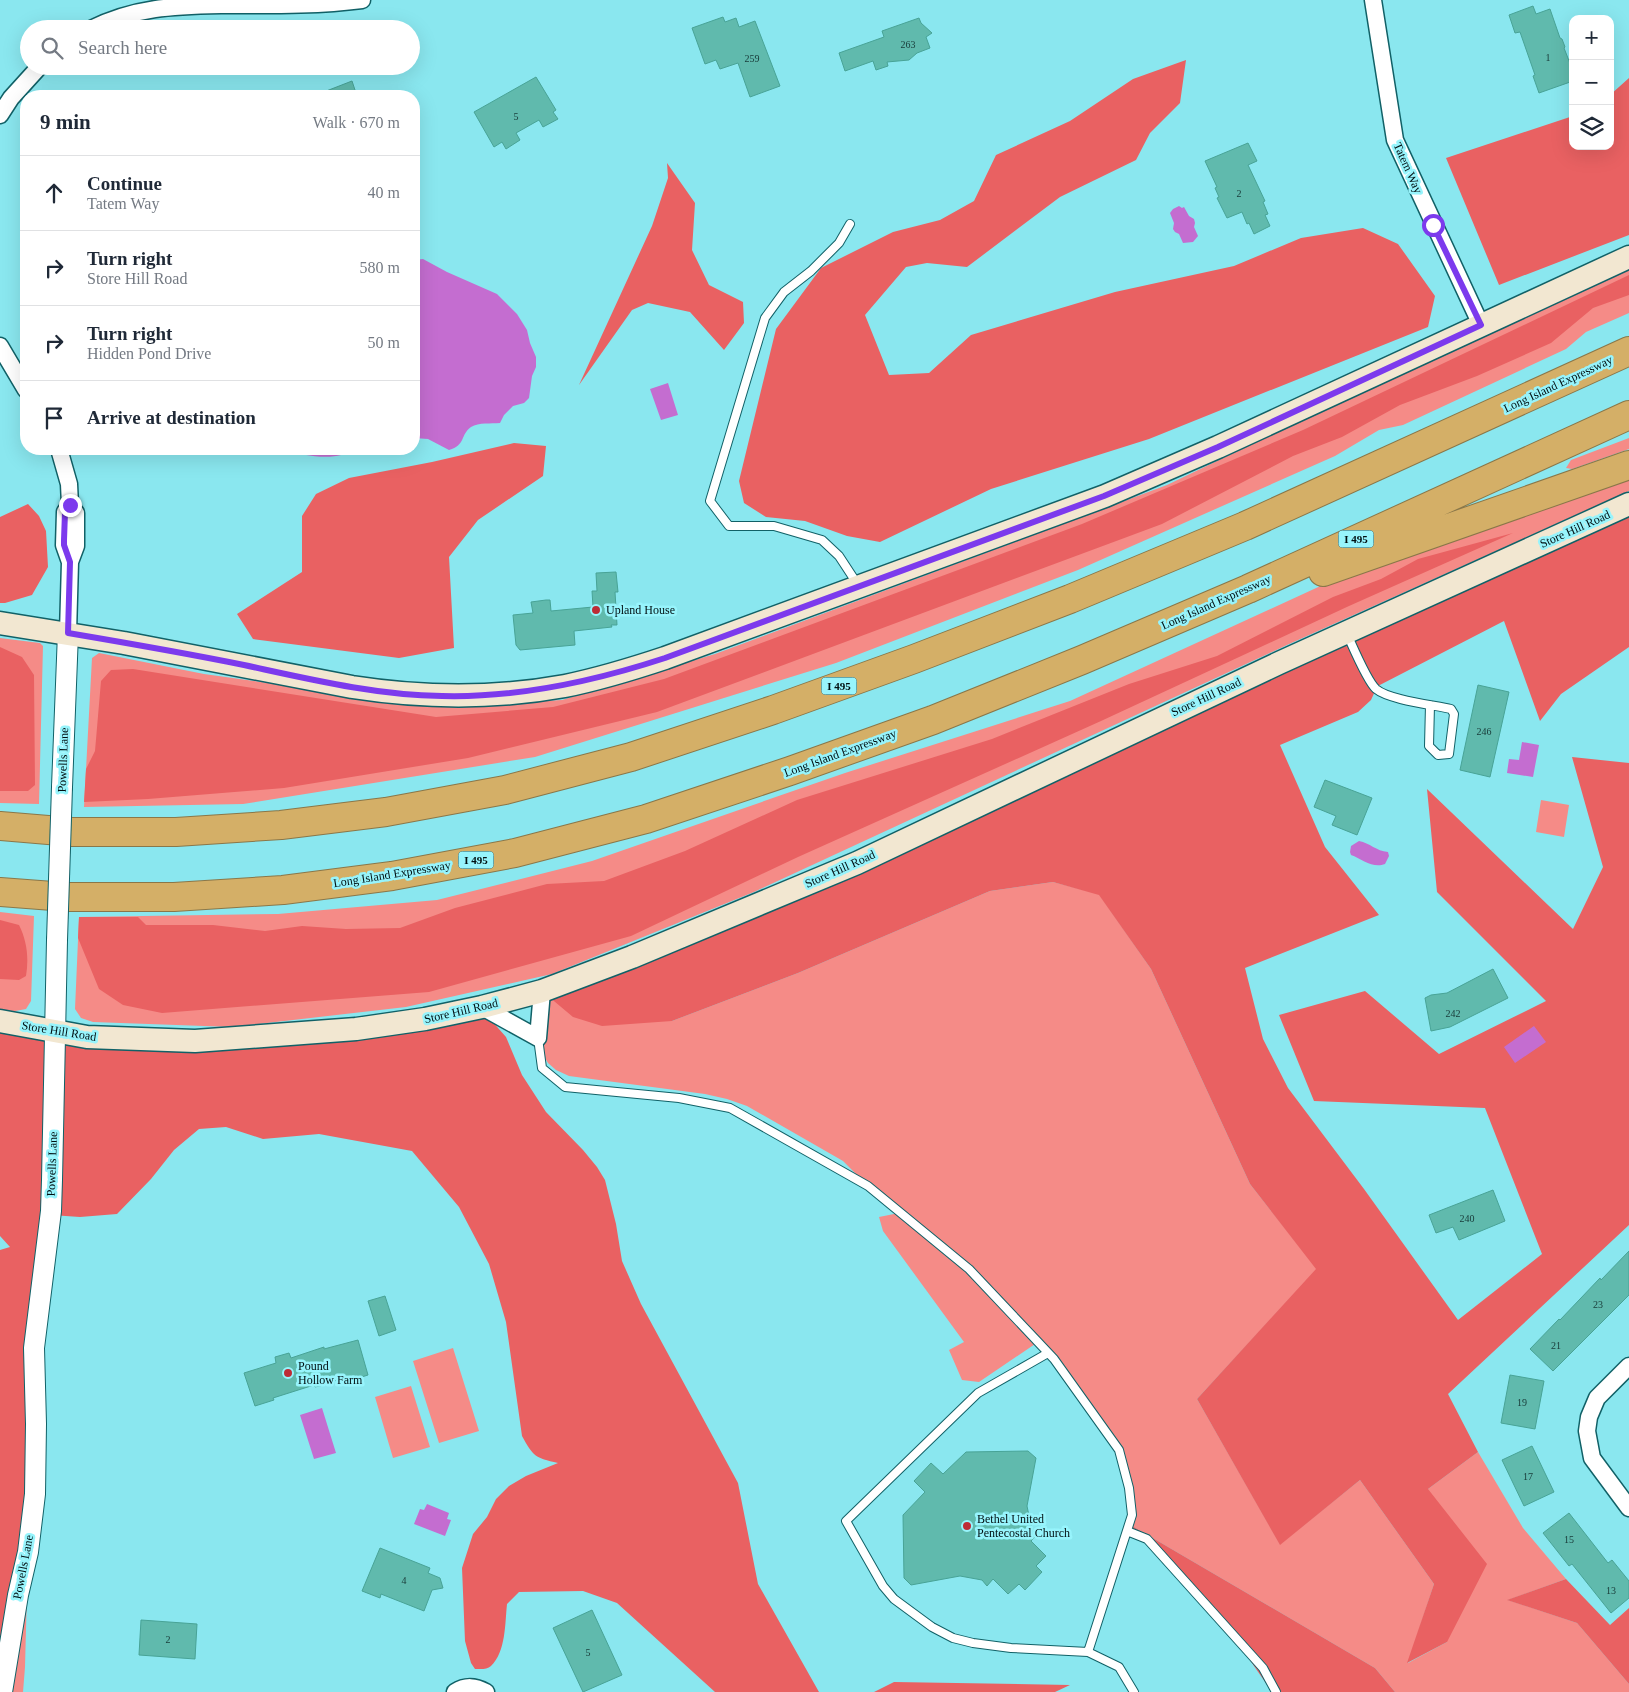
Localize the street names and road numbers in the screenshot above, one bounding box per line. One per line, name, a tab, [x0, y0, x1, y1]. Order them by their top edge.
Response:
street label: Tatem Way	[1391, 140, 1425, 196]
street label: Long Island Expressway	[1501, 353, 1615, 415]
street label: Store Hill Road	[1538, 507, 1612, 551]
road number: I 495	[1338, 530, 1374, 548]
street label: Long Island Expressway	[1159, 571, 1273, 633]
street label: Store Hill Road	[1169, 675, 1243, 719]
road number: I 495	[822, 678, 856, 694]
street label: Long Island Expressway	[782, 726, 898, 780]
street label: Powells Lane	[55, 727, 71, 793]
street label: Store Hill Road	[803, 847, 877, 891]
road number: I 495	[458, 852, 494, 868]
street label: Long Island Expressway	[332, 858, 452, 890]
street label: Store Hill Road	[423, 996, 499, 1026]
street label: Store Hill Road	[21, 1018, 97, 1044]
street label: Powells Lane	[44, 1131, 60, 1197]
street label: Powells Lane	[10, 1534, 36, 1600]

